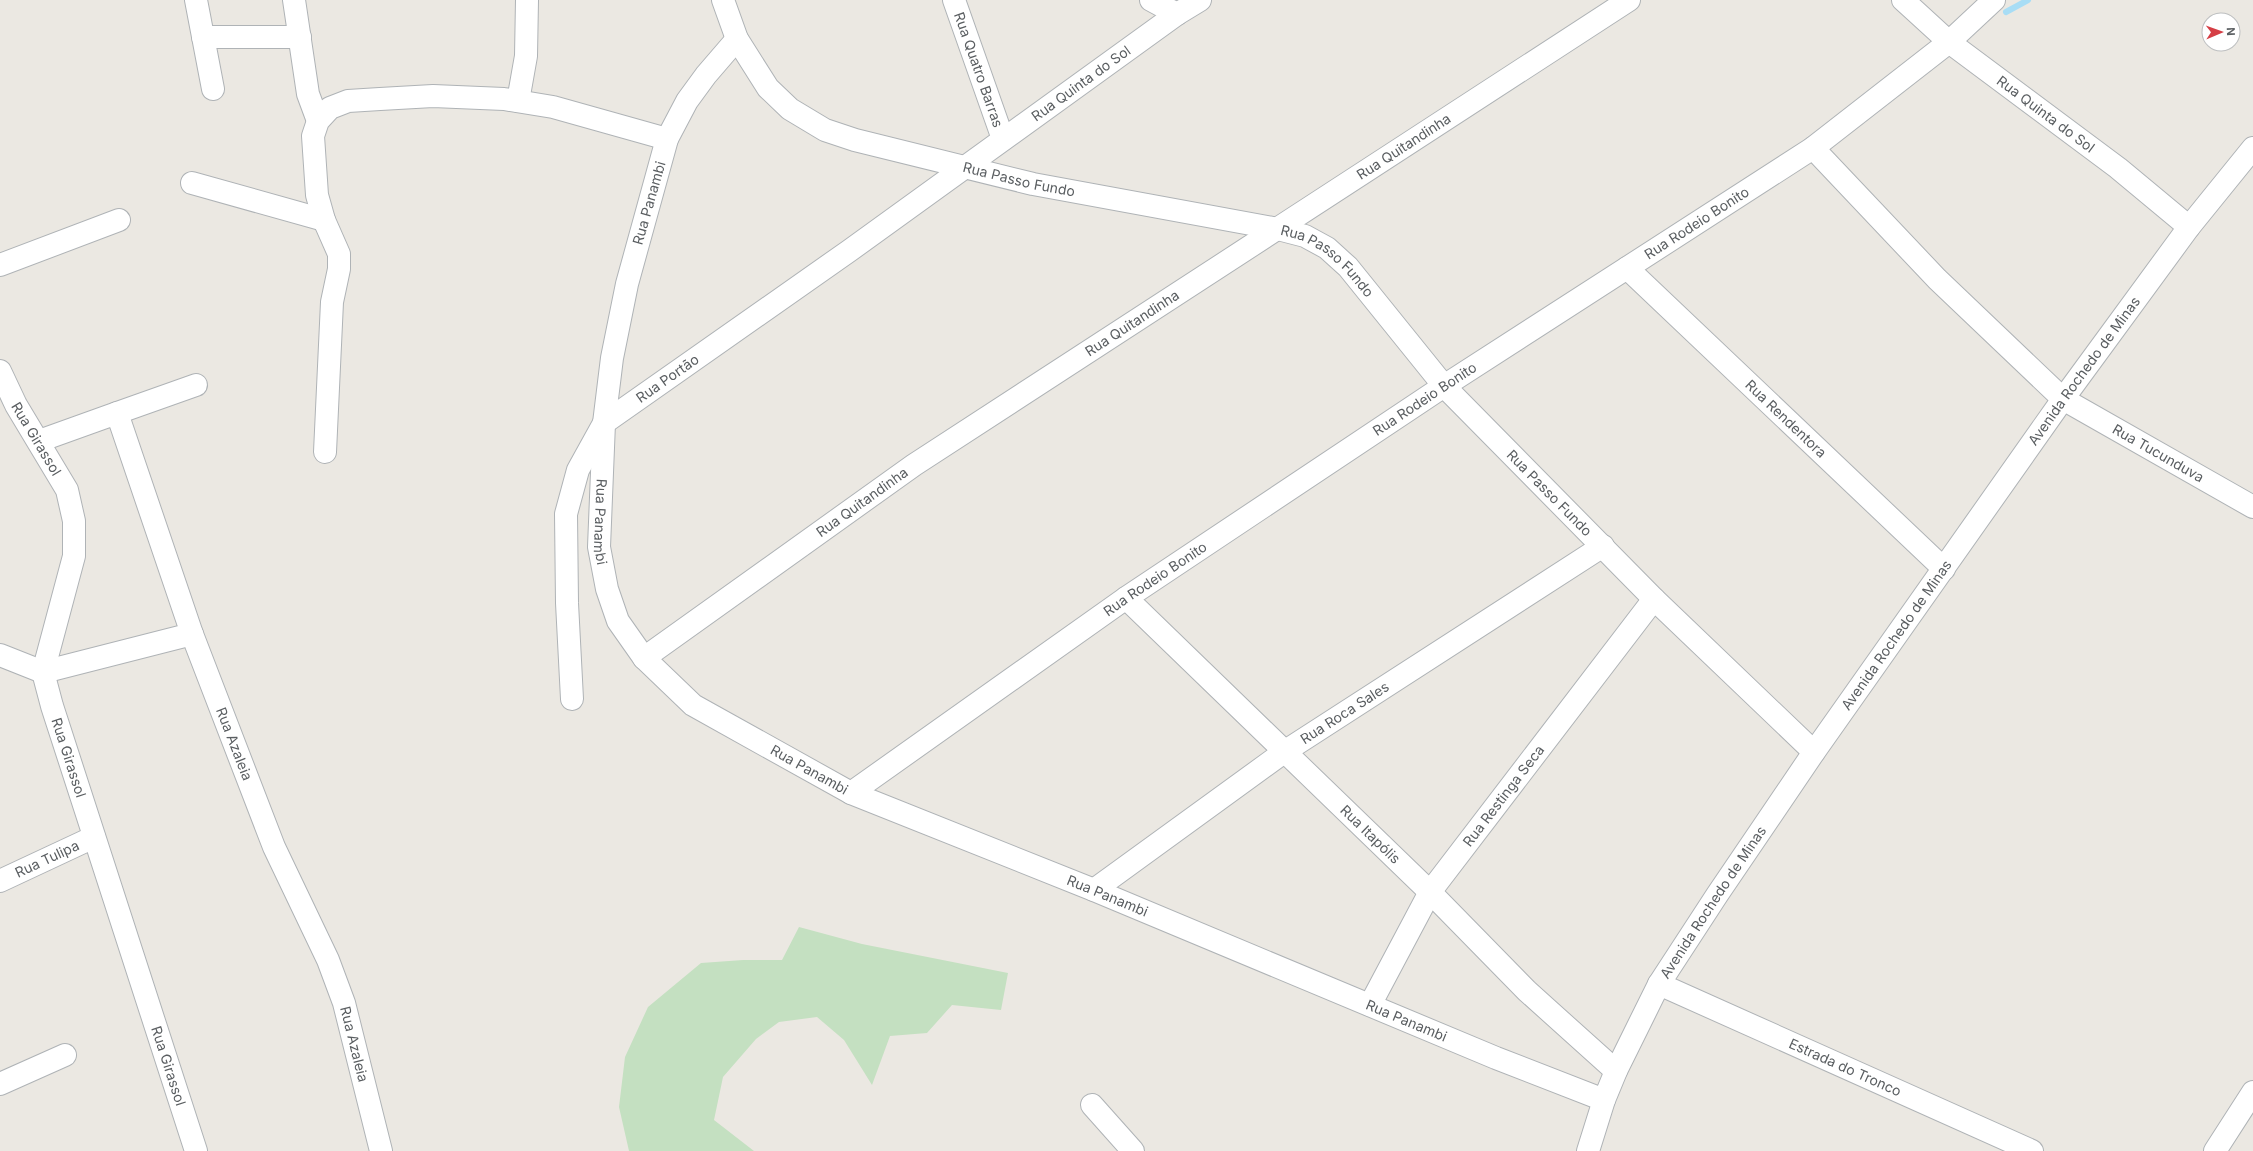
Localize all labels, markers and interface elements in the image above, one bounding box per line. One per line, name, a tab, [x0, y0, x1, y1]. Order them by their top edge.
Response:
street label: Rua Quatro Barras	[951, 10, 1007, 130]
north arrow	[2201, 12, 2241, 52]
text: N	[2224, 27, 2238, 36]
street label: Rua Quinta do Sol	[1028, 42, 1133, 124]
street label: Rua Quinta do Sol	[1994, 72, 2098, 156]
street label: Rua Quitandinha	[1353, 109, 1454, 183]
street label: Rua Passo Fundo	[961, 158, 1076, 200]
street label: Rua Panambi	[628, 159, 669, 247]
street label: Rua Rodeio Bonito	[1641, 183, 1752, 263]
street label: Rua Passo Fundo	[1279, 221, 1378, 300]
street label: Rua Quitandinha	[1082, 286, 1182, 360]
street label: Avenida Rochedo de Minas	[2024, 293, 2143, 448]
street label: Rua Portão	[632, 350, 702, 406]
street label: Rua Rodeio Bonito	[1369, 358, 1480, 439]
street label: Rua Rendentora	[1742, 376, 1830, 461]
street label: Rua Girassol	[8, 399, 65, 478]
street label: Rua Tucunduva	[2110, 420, 2207, 485]
street label: Rua Passo Fundo	[1504, 446, 1596, 539]
street label: Rua Quitandinha	[813, 463, 911, 540]
street label: Rua Panambi	[591, 478, 611, 566]
street label: Rua Rodeio Bonito	[1100, 538, 1210, 619]
street label: Avenida Rochedo de Minas	[1837, 557, 1955, 713]
street label: Rua Roca Sales	[1297, 678, 1392, 747]
street label: Rua Azaleia	[213, 705, 257, 783]
street label: Rua Girassol	[48, 716, 90, 799]
street label: Rua Panambi	[768, 741, 851, 798]
street label: Rua Restinga Seca	[1459, 741, 1547, 850]
street label: Rua Itapólis	[1337, 801, 1404, 867]
street label: Avenida Rochedo de Minas	[1656, 822, 1769, 981]
street label: Rua Tulipa	[12, 836, 82, 881]
street label: Rua Panambi	[1065, 871, 1151, 920]
street label: Rua Panambi	[1364, 996, 1450, 1045]
street label: Rua Azaleia	[337, 1004, 372, 1084]
street label: Rua Girassol	[148, 1024, 190, 1108]
street label: Estrada do Tronco	[1787, 1034, 1904, 1099]

